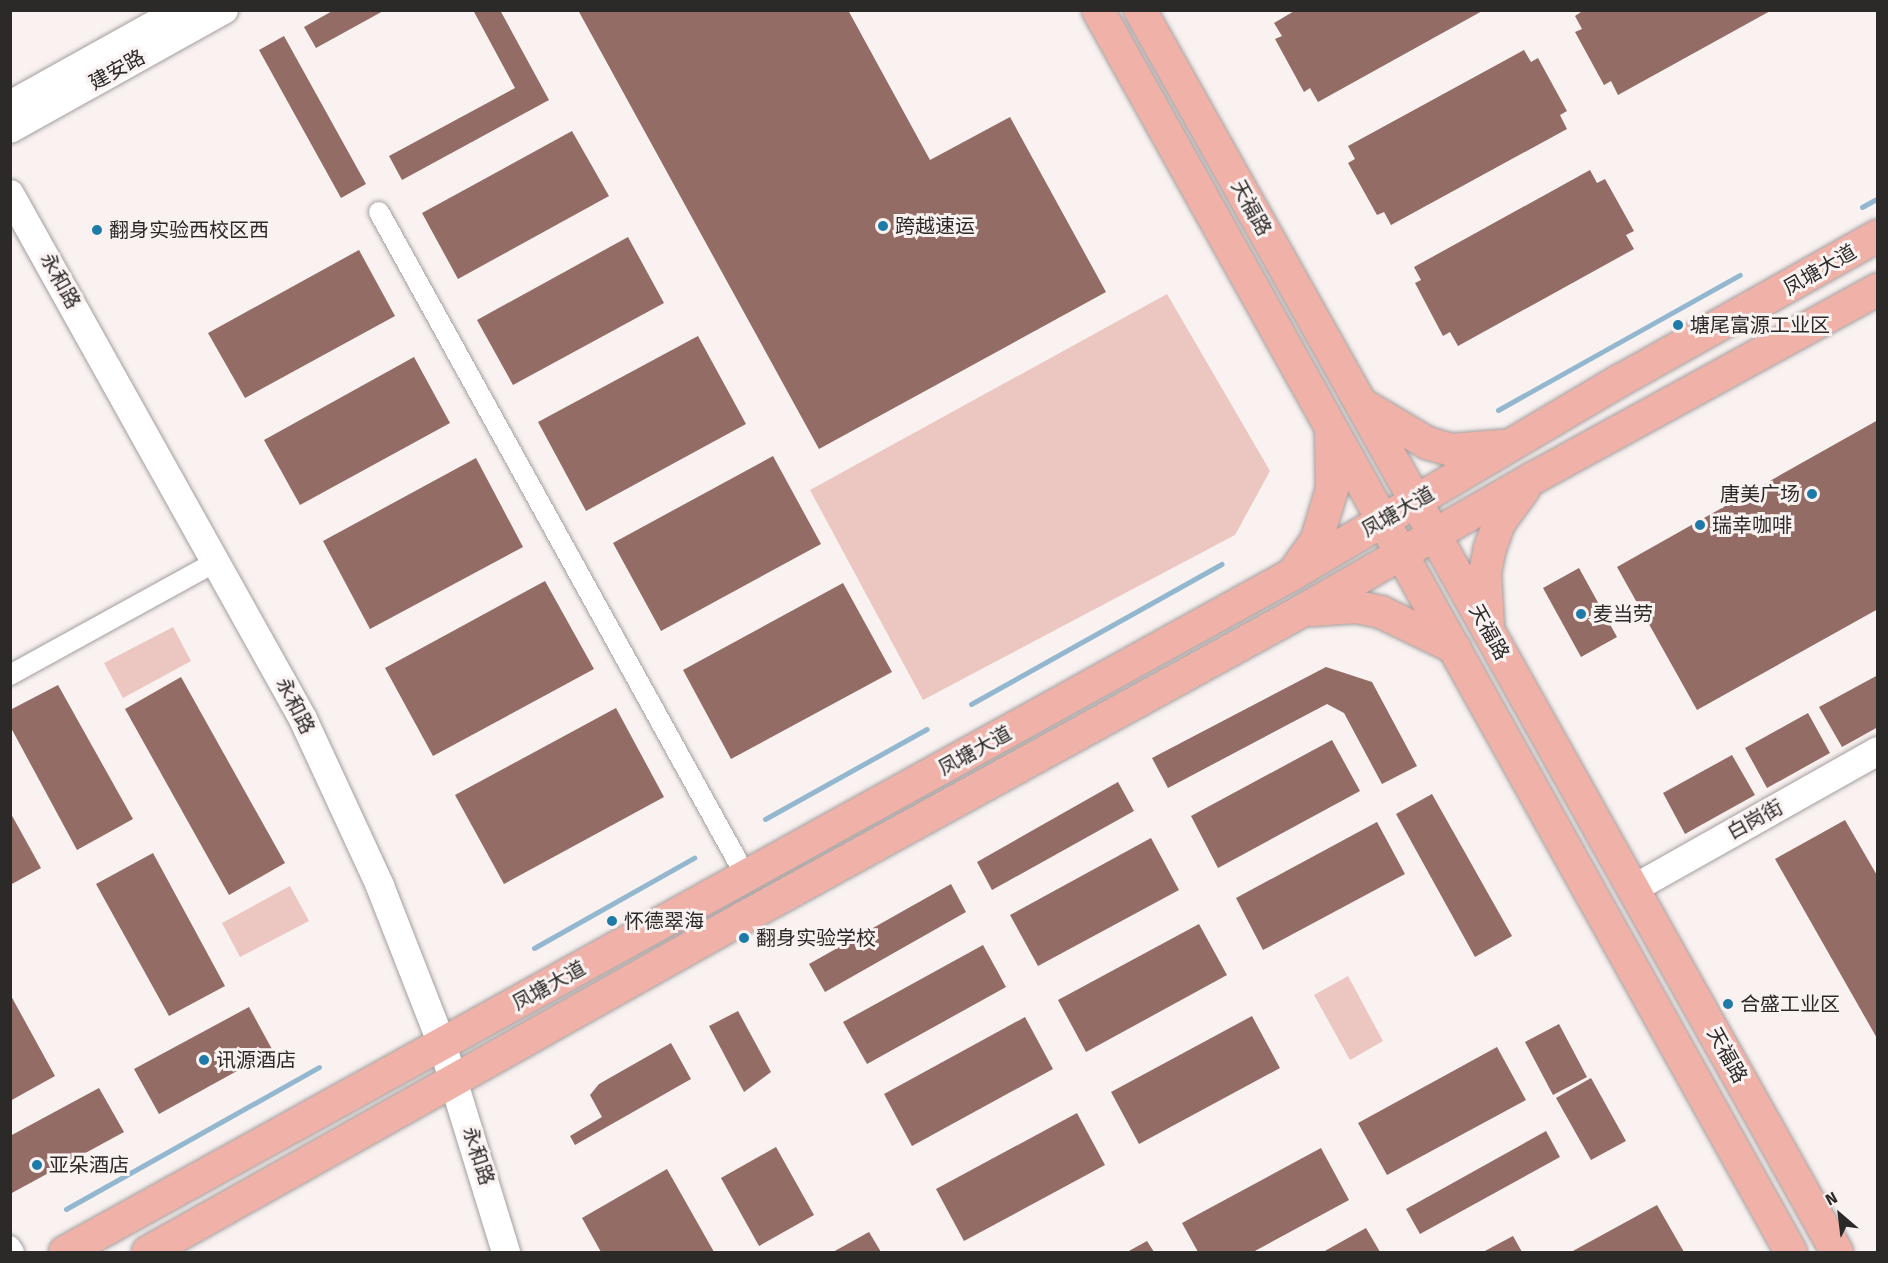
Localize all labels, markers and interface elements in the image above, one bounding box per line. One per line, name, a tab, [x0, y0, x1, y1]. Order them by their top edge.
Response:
street label: 建安路	[85, 45, 149, 95]
street label: 天福路	[1226, 176, 1276, 240]
place label: 跨越速运	[895, 214, 975, 238]
place label: 翻身实验西校区西	[109, 218, 269, 242]
marker: 跨越速运	[876, 219, 890, 233]
marker: 翻身实验西校区西	[90, 223, 104, 237]
street label: 凤塘大道	[1779, 240, 1861, 300]
street label: 永和路	[35, 249, 85, 313]
place label: 塘尾富源工业区	[1690, 313, 1830, 337]
marker: 塘尾富源工业区	[1671, 318, 1685, 332]
street label: 凤塘大道	[1357, 482, 1439, 542]
place label: 唐美广场	[1720, 482, 1800, 506]
marker: 唐美广场	[1805, 487, 1819, 501]
place label: 瑞幸咖啡	[1712, 513, 1792, 537]
marker: 瑞幸咖啡	[1693, 518, 1707, 532]
street label: 天福路	[1464, 600, 1514, 664]
place label: 麦当劳	[1593, 602, 1653, 626]
marker: 麦当劳	[1574, 607, 1588, 621]
street label: 永和路	[271, 674, 319, 738]
street label: 凤塘大道	[934, 721, 1016, 781]
street label: 白岗街	[1723, 795, 1787, 845]
place label: 怀德翠海	[624, 909, 704, 933]
marker: 怀德翠海	[605, 914, 619, 928]
place label: 翻身实验学校	[756, 926, 876, 950]
marker: 翻身实验学校	[737, 931, 751, 945]
street label: 凤塘大道	[508, 956, 590, 1016]
place label: 合盛工业区	[1740, 992, 1840, 1016]
marker: 合盛工业区	[1721, 997, 1735, 1011]
street label: 天福路	[1702, 1023, 1752, 1087]
place label: 讯源酒店	[216, 1048, 296, 1072]
marker: 讯源酒店	[197, 1053, 211, 1067]
street label: 永和路	[457, 1124, 499, 1188]
place label: 亚朵酒店	[49, 1153, 129, 1177]
marker: 亚朵酒店	[30, 1158, 44, 1172]
north arrow	[1810, 1185, 1870, 1245]
text: N	[1822, 1188, 1840, 1210]

